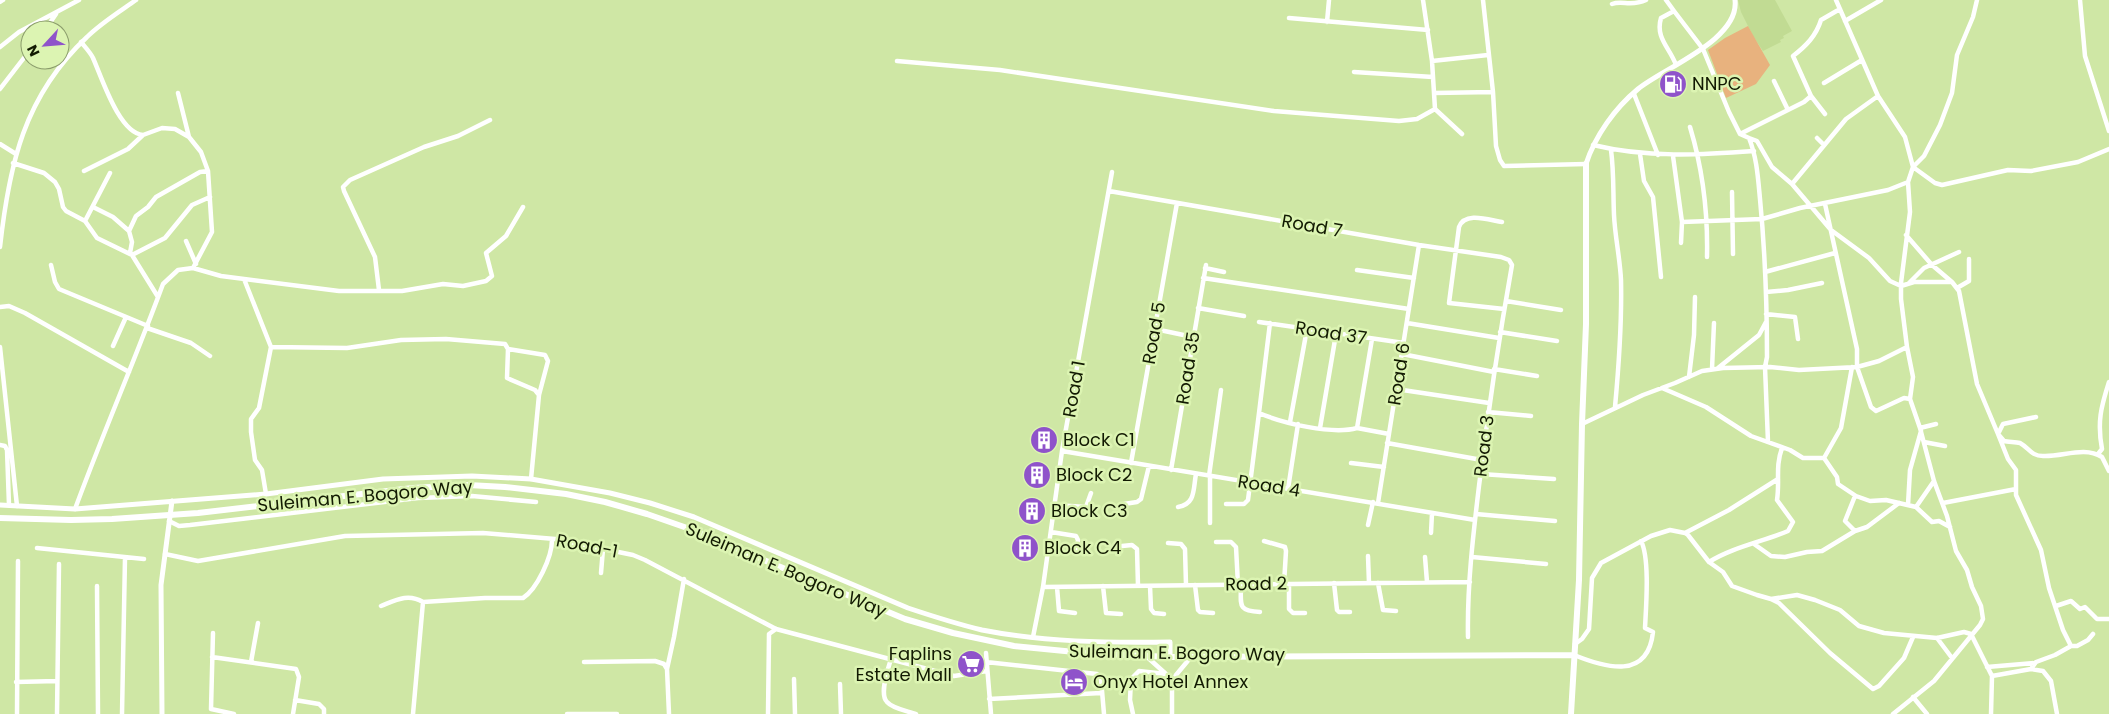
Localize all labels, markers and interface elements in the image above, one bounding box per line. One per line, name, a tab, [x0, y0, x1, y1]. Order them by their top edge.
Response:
north arrow	[20, 20, 70, 70]
text: N	[22, 42, 45, 60]
fuel station icon: NNPC	[1658, 69, 1688, 99]
place label: NNPC	[1692, 71, 1742, 96]
street label: Road 7	[1280, 208, 1345, 243]
street label: Road 5	[1136, 300, 1171, 366]
street label: Road 37	[1294, 315, 1369, 351]
street label: Road 35	[1169, 330, 1206, 406]
street label: Road 6	[1381, 341, 1416, 407]
street label: Road 1	[1056, 358, 1091, 419]
street label: Road 3	[1467, 414, 1500, 478]
building icon: Block C1	[1029, 425, 1059, 455]
place label: Block C1	[1063, 427, 1135, 452]
building icon: Block C2	[1022, 460, 1052, 490]
place label: Block C2	[1056, 462, 1132, 487]
street label: Road 4	[1236, 468, 1302, 503]
street label: Suleiman E. Bogoro Way	[256, 474, 474, 517]
building icon: Block C3	[1017, 496, 1047, 526]
place label: Block C3	[1051, 498, 1127, 523]
street label: Suleiman E. Bogoro Way	[682, 516, 891, 623]
street label: Road-1	[554, 527, 620, 564]
building icon: Block C4	[1010, 533, 1040, 563]
place label: Block C4	[1044, 535, 1121, 560]
street label: Road 2	[1225, 570, 1287, 597]
street label: Suleiman E. Bogoro Way	[1069, 638, 1285, 667]
place label: Faplins Estate Mall	[856, 641, 952, 687]
supermarket icon: Faplins Estate Mall	[956, 649, 986, 679]
hotel icon: Onyx Hotel Annex	[1059, 667, 1089, 697]
place label: Onyx Hotel Annex	[1093, 669, 1248, 694]

